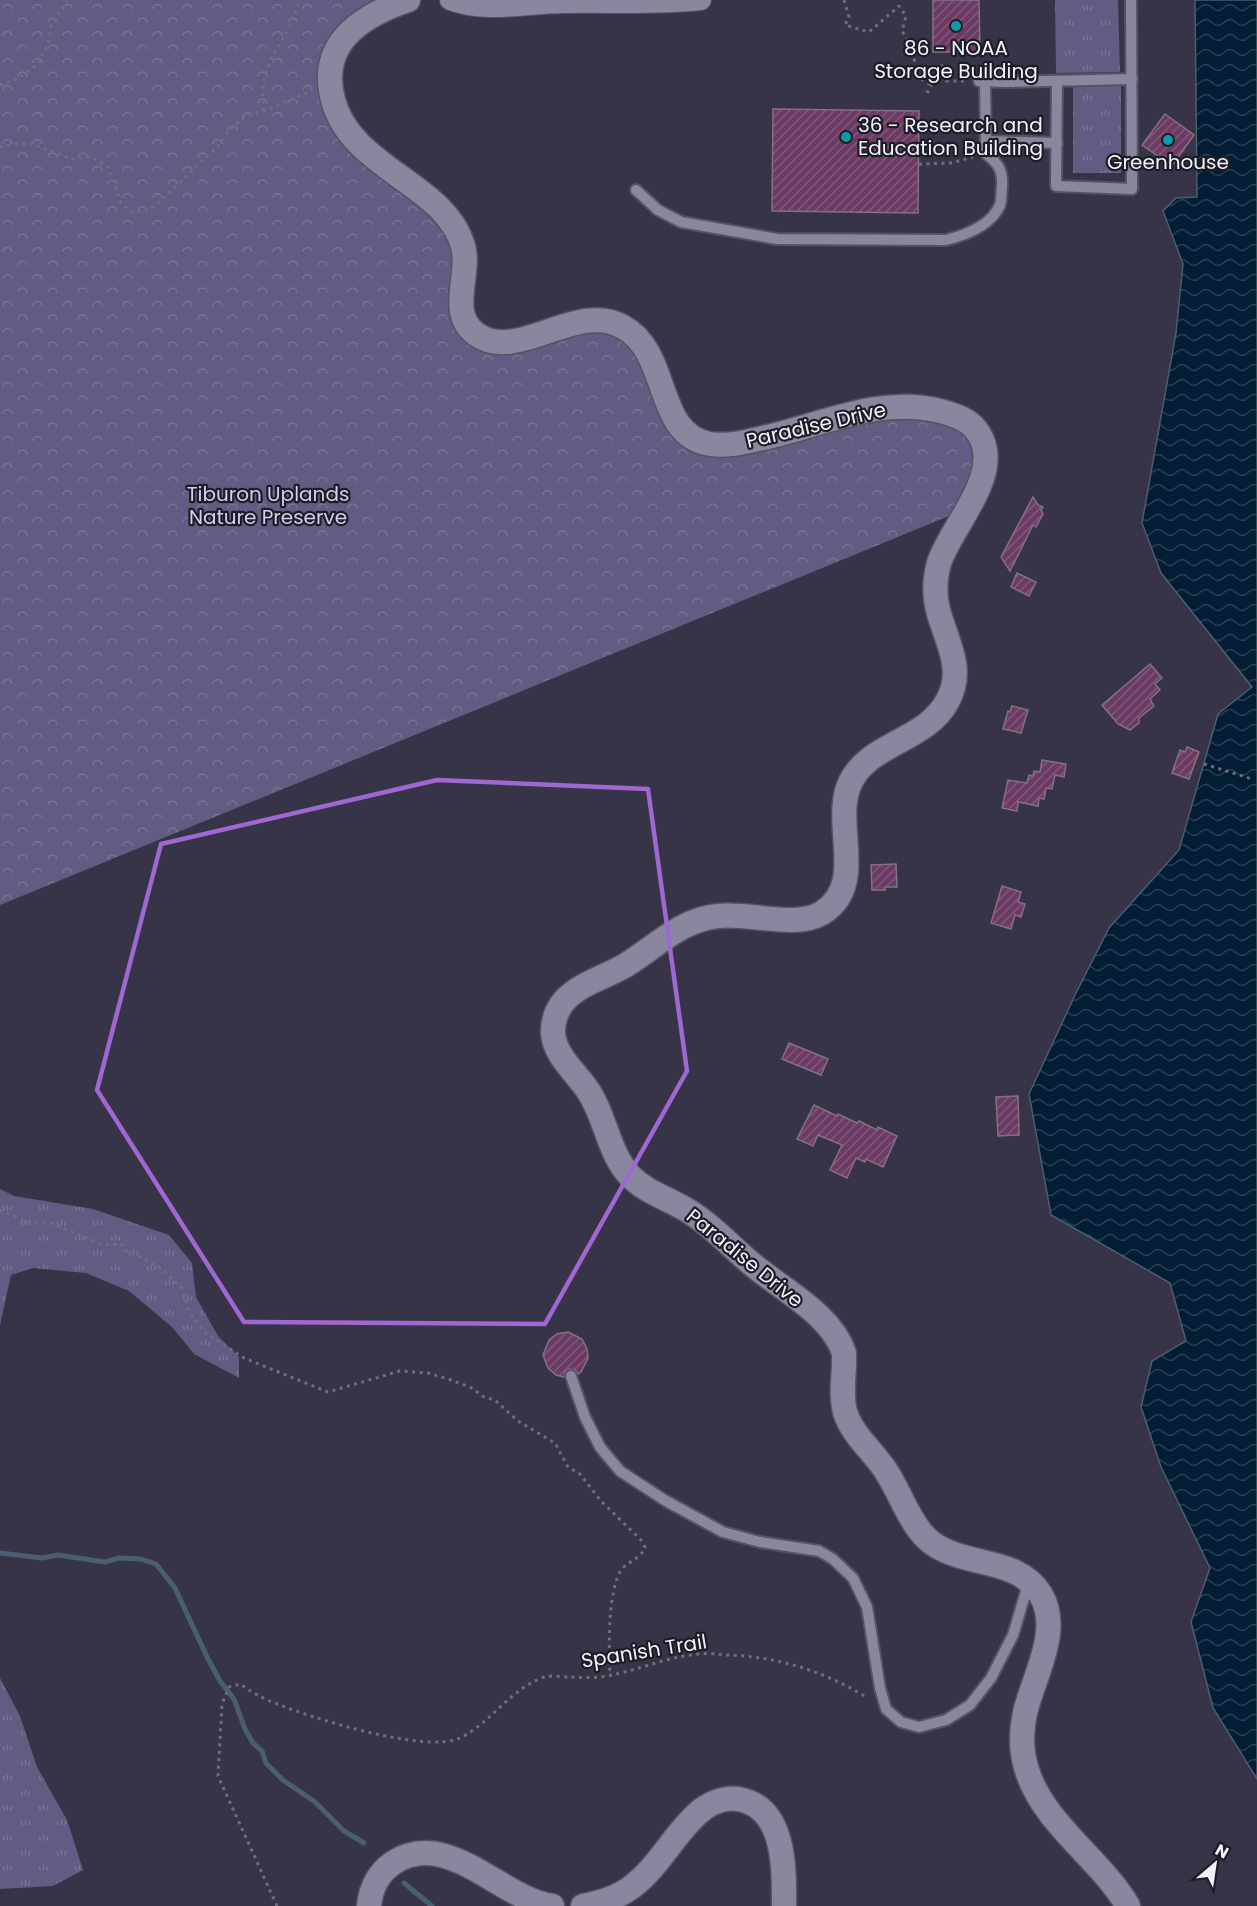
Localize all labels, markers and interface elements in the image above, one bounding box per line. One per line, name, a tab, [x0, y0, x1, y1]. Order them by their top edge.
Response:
marker: 86 - NOAA Storage Building	[949, 19, 963, 33]
place label: 86 - NOAA Storage Building	[874, 34, 1038, 85]
place label: 36 - Research and Education Building	[858, 111, 1043, 162]
marker: 36 - Research and Education Building	[839, 130, 853, 144]
marker: Greenhouse	[1161, 133, 1175, 147]
place label: Greenhouse	[1107, 148, 1229, 176]
street label: Paradise Drive	[743, 395, 889, 455]
park label: Tiburon Uplands Nature Preserve	[187, 480, 349, 531]
street label: Paradise Drive	[681, 1202, 809, 1314]
street label: Spanish Trail	[579, 1627, 709, 1675]
north arrow	[1185, 1834, 1245, 1894]
text: N	[1211, 1838, 1233, 1864]

